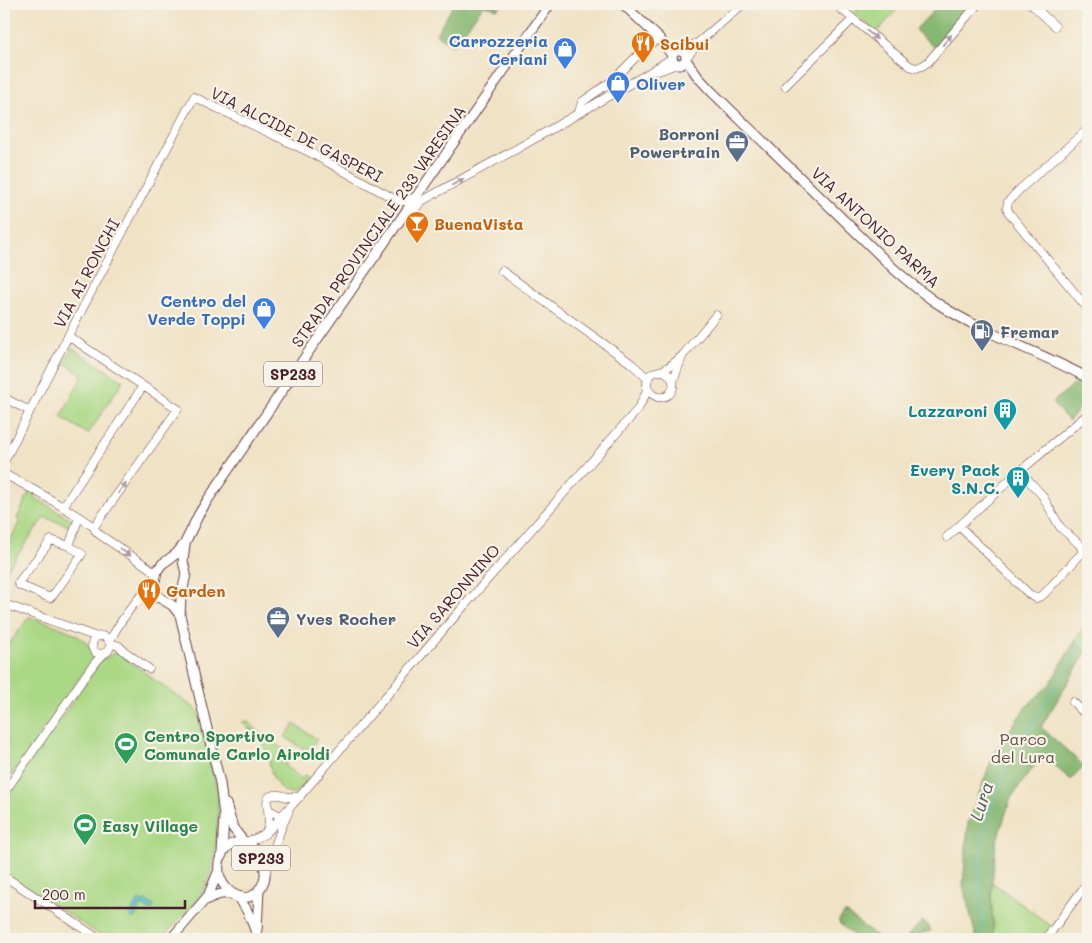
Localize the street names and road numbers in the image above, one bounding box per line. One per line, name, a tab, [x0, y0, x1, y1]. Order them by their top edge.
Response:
street label: VIA ALCIDE DE GASPERI	[208, 81, 386, 187]
street label: STRADA PROVINCIALE 233 VARESINA	[286, 101, 470, 351]
street label: VIA ANTONIO PARMA	[807, 162, 945, 292]
street label: VIA AI RONCHI	[48, 215, 124, 331]
road number: SP233	[264, 362, 322, 386]
street label: VIA SARONNINO	[402, 539, 504, 653]
road number: SP233	[232, 846, 290, 870]

